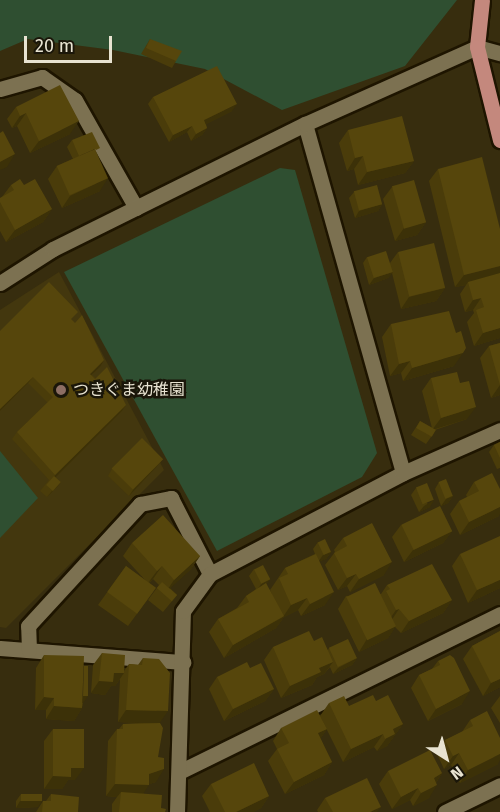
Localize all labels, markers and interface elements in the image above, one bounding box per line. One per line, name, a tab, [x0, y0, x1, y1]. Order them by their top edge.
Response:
scale bar	[27, 24, 116, 62]
text: 20 m	[35, 35, 74, 57]
place label: つきぐま幼稚園	[73, 380, 185, 400]
marker: つきぐま幼稚園	[54, 383, 68, 397]
north arrow	[416, 728, 476, 788]
text: N	[447, 762, 467, 784]

